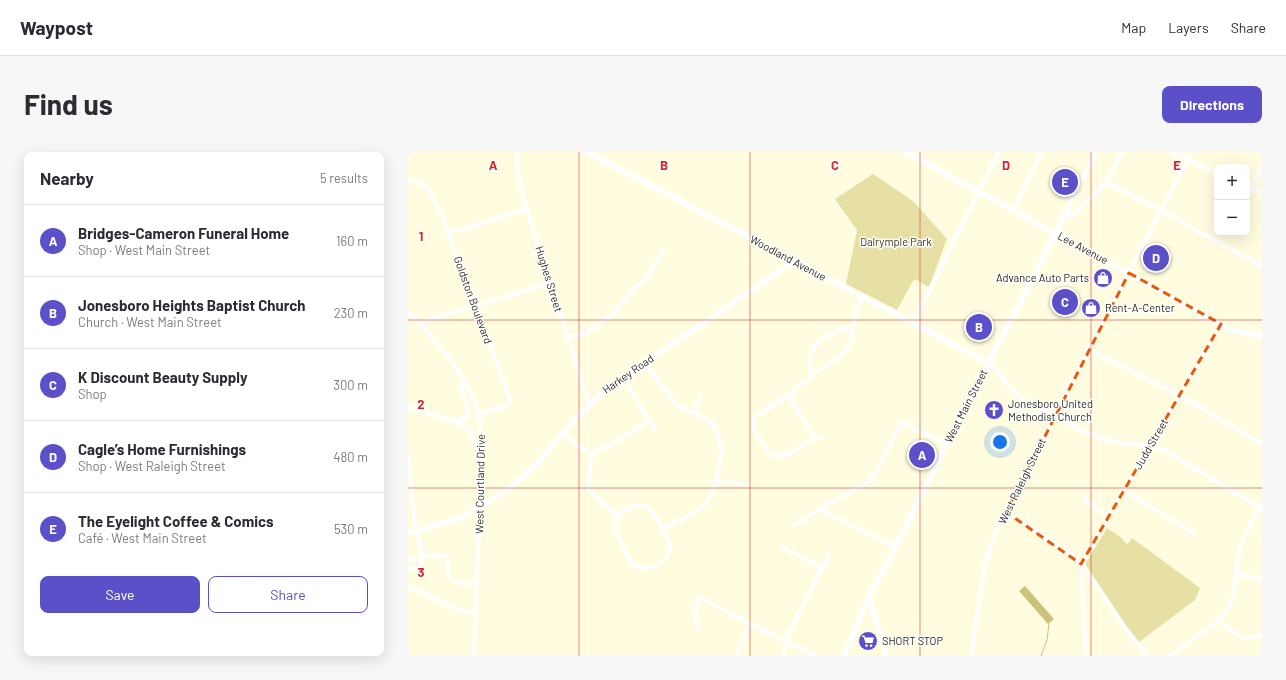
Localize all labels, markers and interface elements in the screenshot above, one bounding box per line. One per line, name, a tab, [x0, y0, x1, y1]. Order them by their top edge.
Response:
text: Waypost	[20, 16, 93, 39]
text: Map	[1121, 19, 1146, 36]
text: Layers	[1168, 19, 1209, 36]
text: Share	[1231, 19, 1266, 36]
button: Directions	[1162, 86, 1262, 123]
text: Find us	[24, 87, 113, 121]
text: A	[489, 157, 498, 173]
text: B	[660, 157, 668, 173]
text: C	[831, 157, 839, 173]
text: D	[1002, 157, 1010, 173]
text: E	[1173, 157, 1181, 173]
map controls	[1214, 164, 1250, 236]
button: +	[1214, 164, 1250, 200]
pin: E	[1052, 167, 1078, 197]
text: Nearby	[40, 168, 94, 188]
text: 5 results	[320, 170, 368, 186]
button: −	[1214, 200, 1250, 236]
text: Bridges-Cameron Funeral Home	[78, 224, 289, 242]
text: 1	[419, 228, 423, 244]
street label: Lee Avenue	[1056, 229, 1111, 266]
street label: Woodland Avenue	[748, 232, 829, 283]
text: A	[49, 233, 57, 249]
text: 160 m	[336, 233, 368, 249]
park label: Dalrymple Park	[860, 235, 932, 248]
text: Shop · West Main Street	[78, 242, 210, 258]
pin: D	[1143, 243, 1169, 273]
street label: Hughes Street	[533, 244, 566, 313]
street label: Goldston Boulevard	[452, 254, 495, 345]
shop icon: Advance Auto Parts	[1092, 267, 1114, 289]
place label: Advance Auto Parts	[996, 271, 1089, 284]
pin: C	[1052, 287, 1078, 317]
text: Jonesboro Heights Baptist Church	[78, 296, 306, 314]
shop icon: Rent-A-Center	[1080, 297, 1102, 319]
place label: Rent-A-Center	[1105, 301, 1175, 314]
text: B	[49, 305, 57, 321]
text: 230 m	[334, 305, 368, 321]
pin: B	[966, 312, 992, 342]
text: Church · West Main Street	[78, 314, 222, 330]
street label: Harkey Road	[600, 351, 656, 396]
street label: West Main Street	[941, 367, 990, 445]
text: K Discount Beauty Supply	[78, 368, 248, 386]
text: C	[49, 377, 57, 393]
text: 300 m	[333, 377, 368, 393]
text: Shop	[78, 386, 107, 402]
text: 2	[417, 396, 425, 412]
place label: Jonesboro United Methodist Church	[1008, 397, 1093, 423]
church icon: Jonesboro United Methodist Church	[983, 399, 1005, 421]
street label: Judd Street	[1131, 416, 1170, 471]
your location	[990, 432, 1010, 452]
street label: West Courtland Drive	[472, 434, 487, 534]
street label: West Raleigh Street	[995, 436, 1048, 526]
text: Cagle’s Home Furnishings	[78, 440, 246, 458]
pin: A	[909, 440, 935, 470]
text: D	[49, 449, 57, 465]
text: 480 m	[333, 449, 368, 465]
text: Shop · West Raleigh Street	[78, 458, 226, 474]
text: The Eyelight Coffee & Comics	[78, 512, 274, 530]
text: E	[49, 521, 57, 537]
text: 530 m	[334, 521, 368, 537]
text: Café · West Main Street	[78, 530, 207, 546]
text: 3	[417, 564, 425, 580]
button: Save	[40, 576, 200, 613]
button: Share	[208, 576, 368, 613]
supermarket icon: SHORT STOP	[857, 630, 879, 652]
place label: SHORT STOP	[882, 634, 943, 647]

